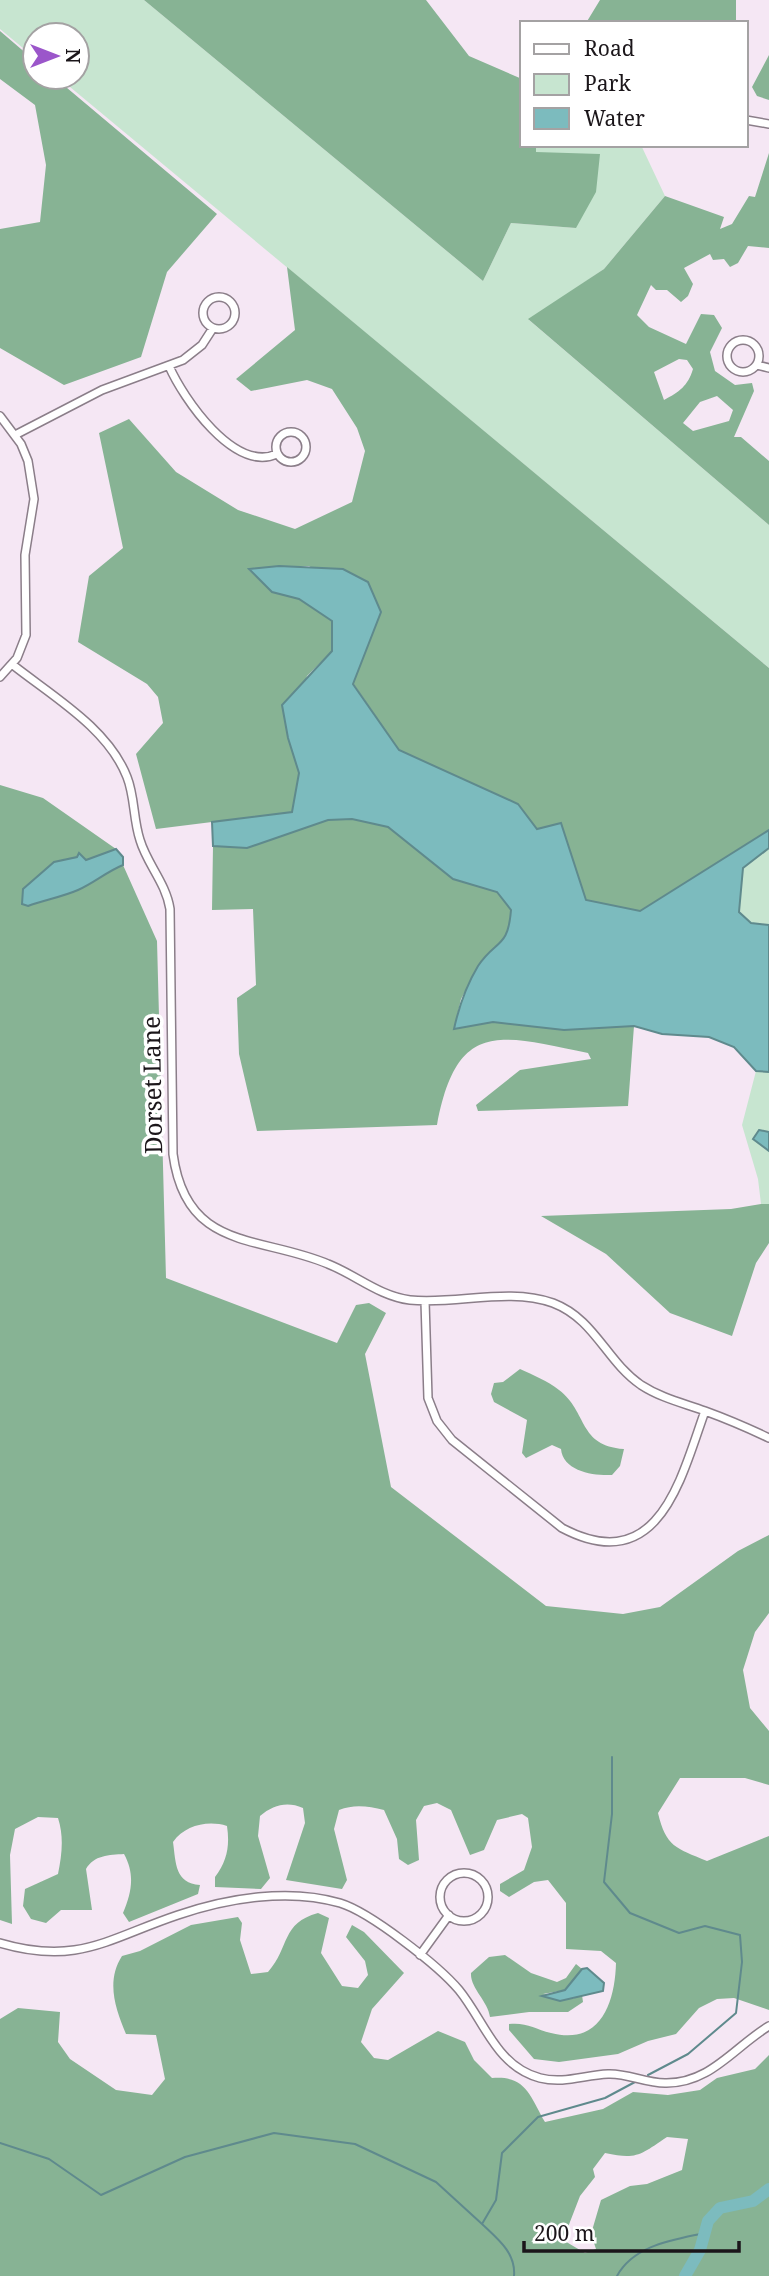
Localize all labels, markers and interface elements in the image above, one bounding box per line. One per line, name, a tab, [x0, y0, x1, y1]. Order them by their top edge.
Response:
north arrow	[21, 21, 91, 91]
legend	[520, 21, 748, 147]
text: Road	[584, 34, 635, 62]
text: N	[60, 49, 86, 64]
text: Park	[584, 69, 631, 97]
text: Water	[584, 104, 645, 132]
street label: Dorset Lane	[134, 1016, 169, 1154]
scale bar	[524, 2210, 739, 2254]
text: 200 m	[534, 2219, 595, 2247]

